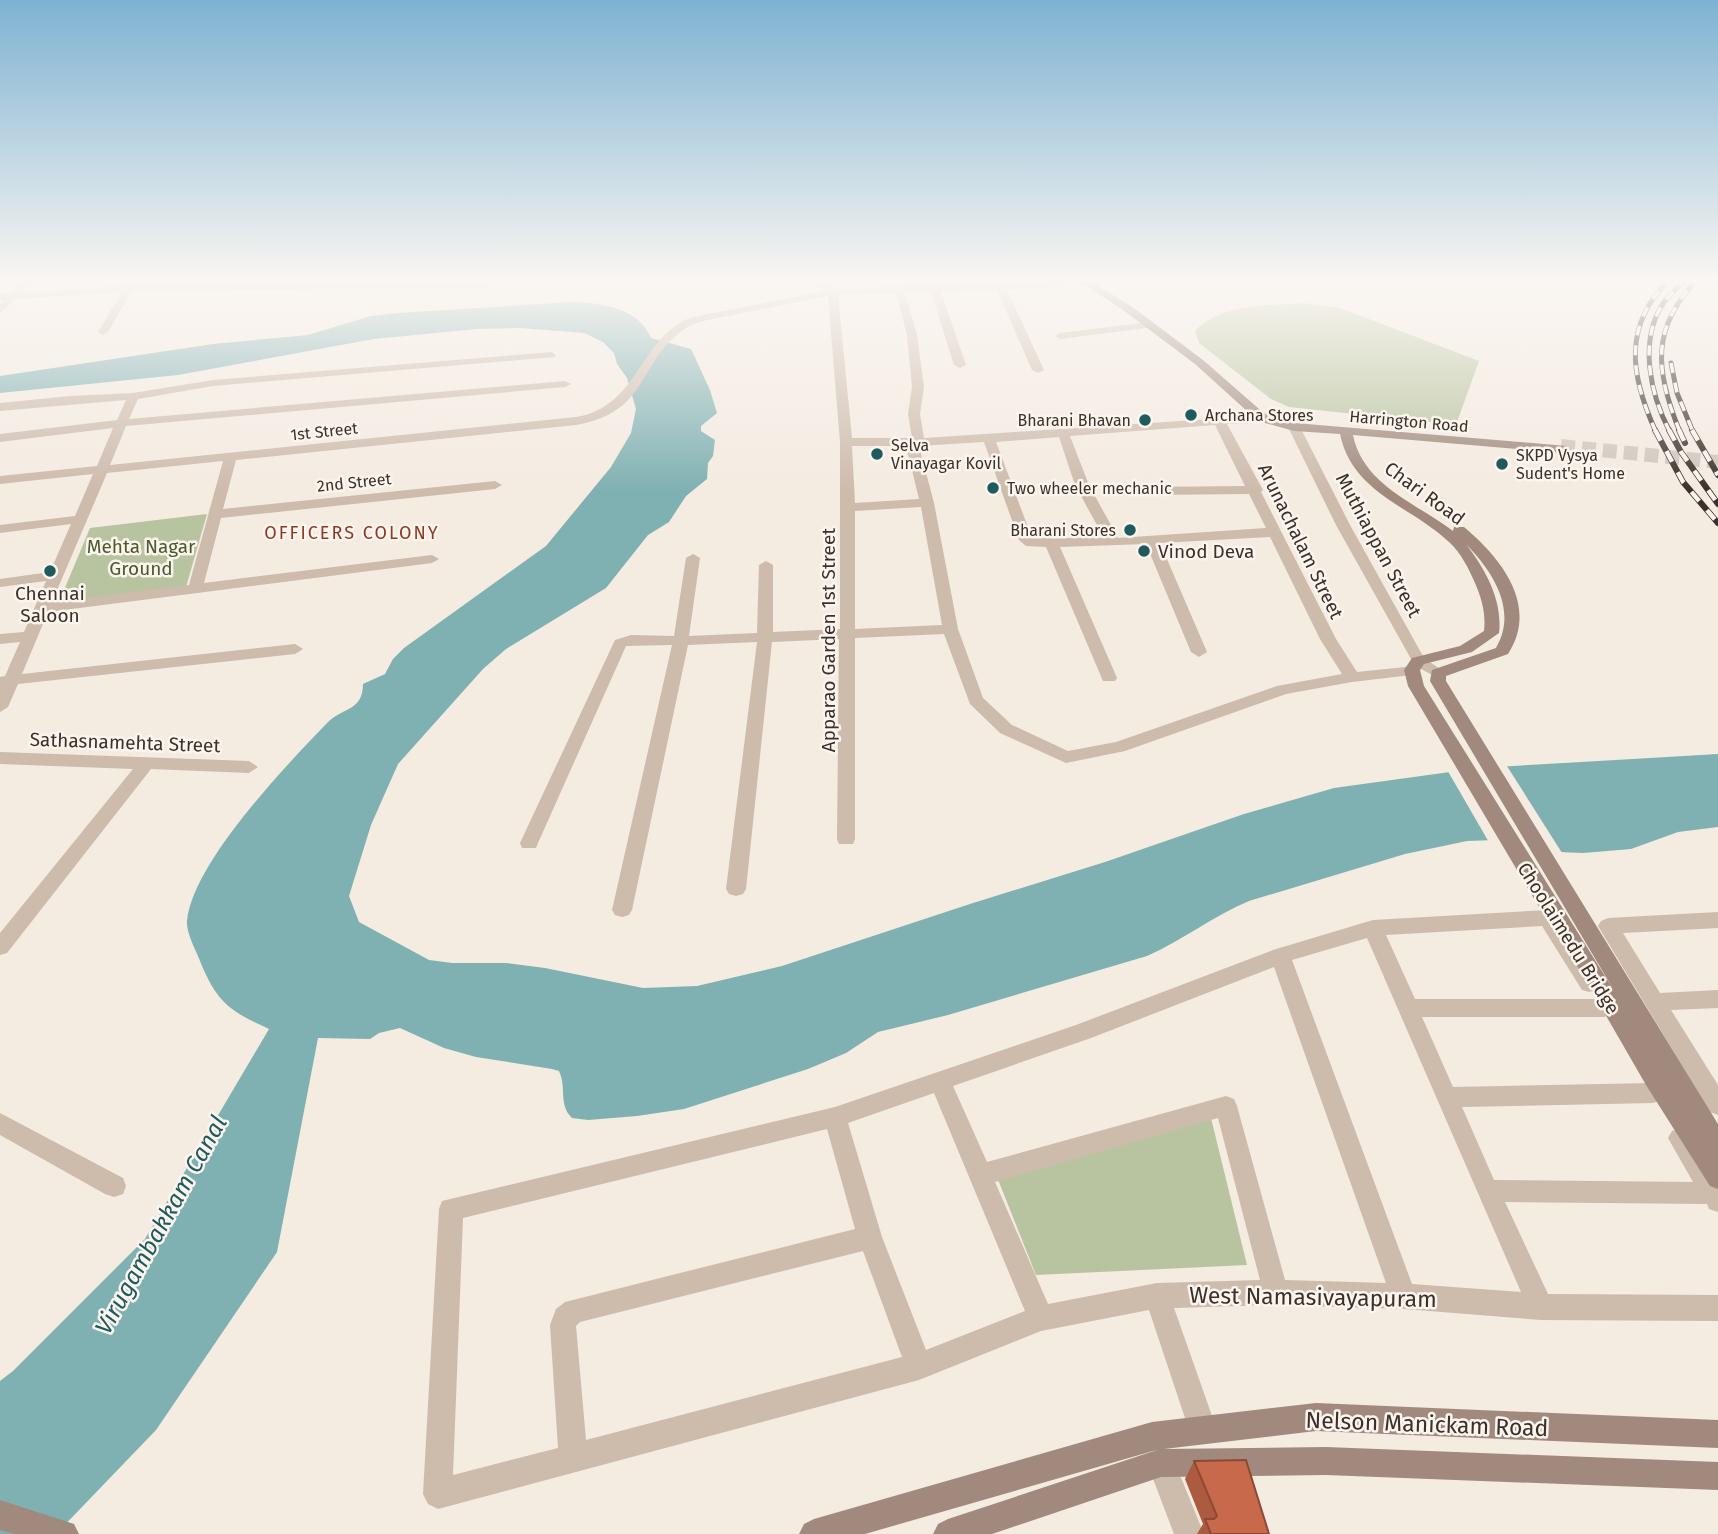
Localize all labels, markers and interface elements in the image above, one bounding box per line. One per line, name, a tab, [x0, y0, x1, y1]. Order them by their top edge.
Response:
place label: Archana Stores	[1205, 406, 1313, 425]
marker: Archana Stores	[1183, 407, 1199, 423]
street label: Harrington Road	[1349, 407, 1469, 436]
place label: Bharani Bhavan	[1017, 411, 1131, 430]
marker: Bharani Bhavan	[1137, 412, 1153, 428]
street label: 1st Street	[289, 418, 359, 444]
place label: Selva Vinayagar Kovil	[891, 436, 1001, 473]
marker: Selva Vinayagar Kovil	[869, 446, 885, 462]
place label: SKPD Vysya Sudent's Home	[1516, 446, 1625, 483]
marker: SKPD Vysya Sudent's Home	[1494, 456, 1510, 472]
street label: Chari Road	[1380, 457, 1469, 530]
street label: Arunachalam Street	[1253, 460, 1348, 623]
street label: 2nd Street	[316, 469, 392, 496]
street label: Muthiappan Street	[1331, 469, 1426, 621]
place label: Two wheeler mechanic	[1007, 479, 1172, 498]
marker: Two wheeler mechanic	[985, 480, 1001, 496]
place label: Bharani Stores	[1010, 521, 1116, 540]
district label: OFFICERS COLONY	[264, 522, 440, 544]
marker: Bharani Stores	[1122, 522, 1138, 538]
street label: Apparao Garden 1st Street	[817, 528, 840, 752]
park label: Mehta Nagar Ground	[87, 535, 196, 580]
place label: Vinod Deva	[1158, 540, 1254, 563]
marker: Vinod Deva	[1136, 543, 1152, 559]
marker: Chennai Saloon	[42, 563, 58, 579]
place label: Chennai Saloon	[15, 582, 85, 627]
street label: Sathasnamehta Street	[29, 728, 221, 757]
street label: Choolaimedu Bridge	[1513, 858, 1625, 1018]
water label: Virugambakkam Canal	[89, 1111, 233, 1339]
street label: West Namasivayapuram	[1189, 1281, 1437, 1313]
street label: Nelson Manickam Road	[1305, 1406, 1549, 1442]

